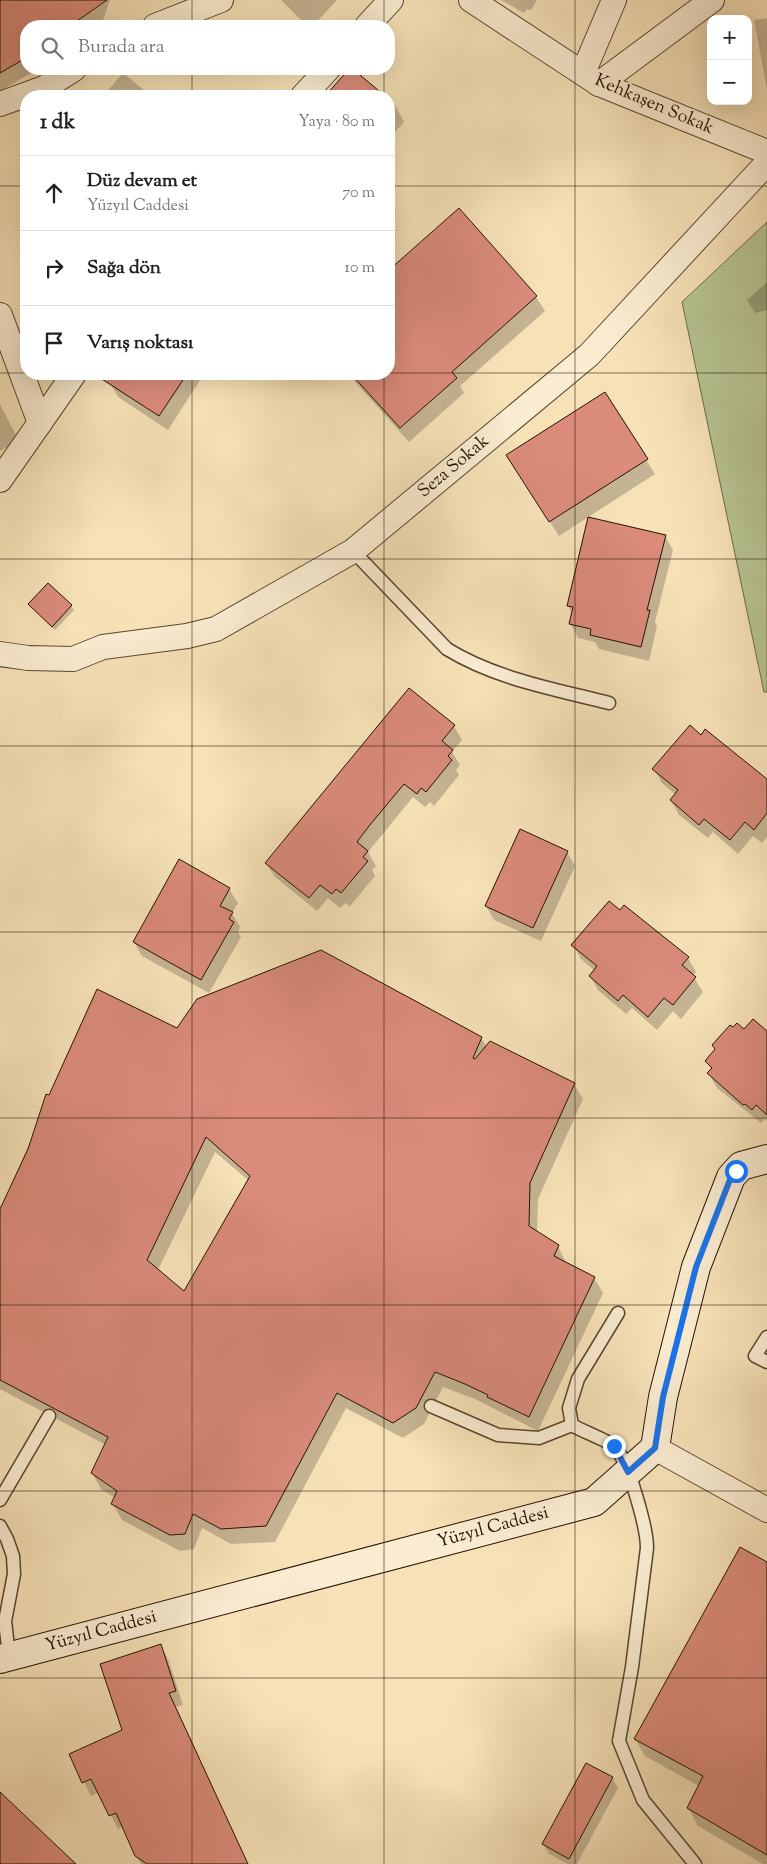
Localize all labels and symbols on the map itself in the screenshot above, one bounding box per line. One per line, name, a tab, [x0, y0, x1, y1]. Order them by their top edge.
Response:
street label: Kehkaşen Sokak	[590, 68, 718, 142]
street label: Seza Sokak	[413, 429, 496, 505]
route start	[725, 1160, 748, 1183]
route end	[603, 1435, 626, 1458]
street label: Yüzyıl Caddesi	[434, 1501, 552, 1555]
street label: Yüzyıl Caddesi	[42, 1605, 160, 1659]

